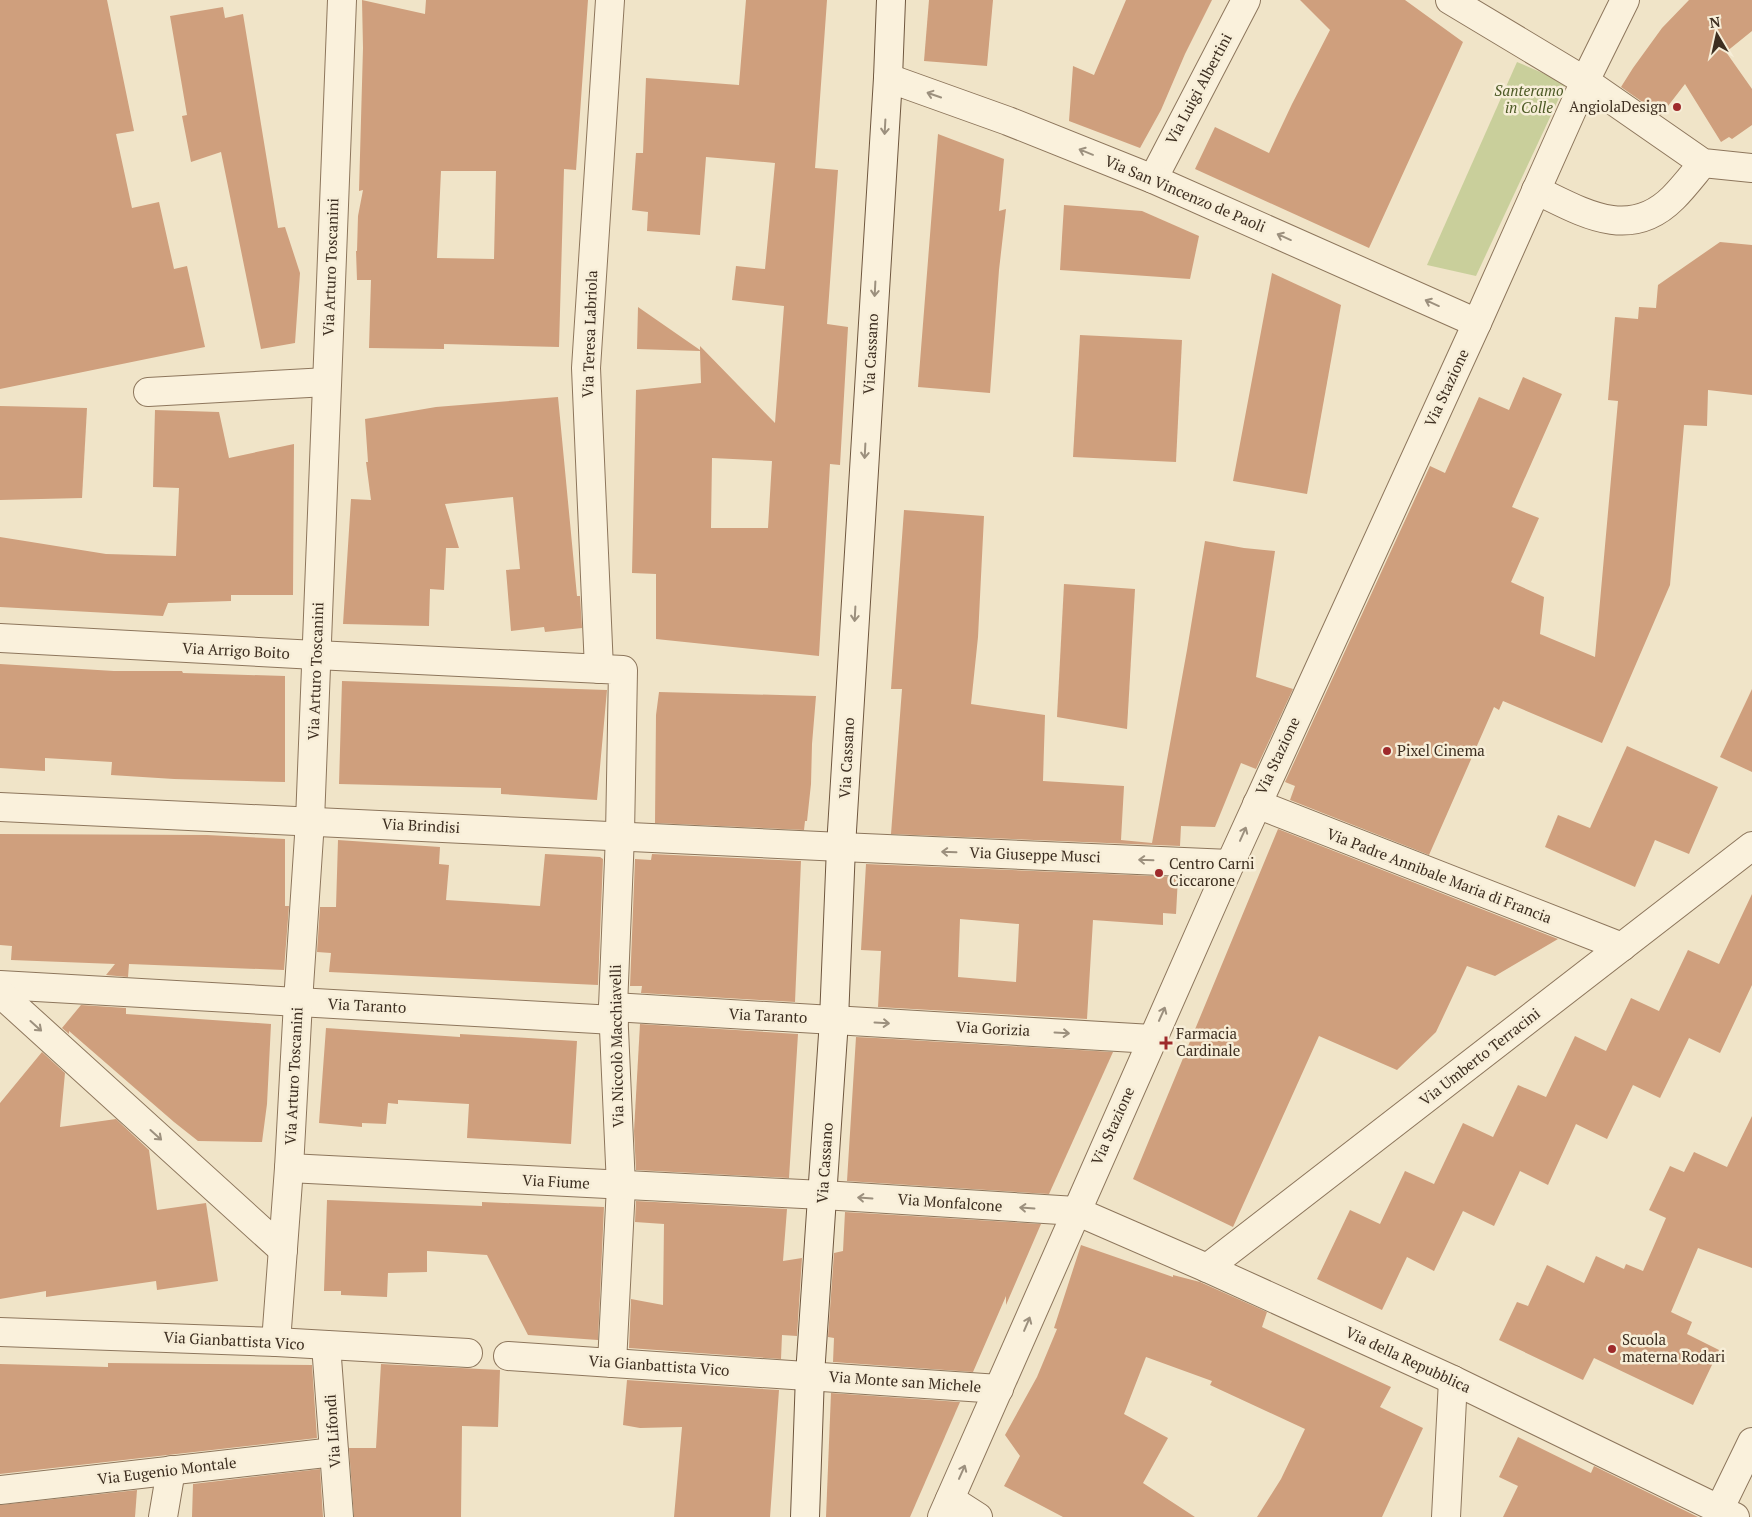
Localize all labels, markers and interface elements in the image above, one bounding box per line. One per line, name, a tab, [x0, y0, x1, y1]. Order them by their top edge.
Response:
north arrow	[1692, 10, 1742, 60]
text: N	[1708, 11, 1722, 32]
street label: Via Luigi Albertini	[1160, 30, 1236, 147]
park label: Santeramo in Colle	[1494, 80, 1564, 117]
one-way arrow	[927, 90, 942, 99]
place label: AngiolaDesign	[1569, 96, 1667, 116]
marker: AngiolaDesign	[1671, 101, 1683, 113]
one-way arrow	[881, 119, 890, 135]
one-way arrow	[1079, 147, 1094, 156]
street label: Via San Vincenzo de Paoli	[1102, 150, 1269, 236]
street label: Via Arturo Toscanini	[318, 198, 342, 336]
one-way arrow	[1277, 232, 1292, 241]
street label: Via Teresa Labriola	[577, 269, 601, 398]
one-way arrow	[871, 281, 880, 297]
one-way arrow	[1425, 298, 1440, 308]
street label: Via Cassano	[858, 313, 882, 395]
street label: Via Stazione	[1419, 345, 1473, 430]
one-way arrow	[861, 443, 870, 459]
street label: Via Arturo Toscanini	[303, 602, 327, 740]
one-way arrow	[851, 605, 860, 621]
street label: Via Arrigo Boito	[182, 637, 290, 663]
street label: Via Stazione	[1250, 713, 1304, 798]
street label: Via Cassano	[834, 717, 858, 799]
place label: Pixel Cinema	[1397, 740, 1485, 760]
marker: Pixel Cinema	[1381, 745, 1393, 757]
street label: Via Brindisi	[381, 813, 461, 837]
street label: Via Padre Annibale Maria di Francia	[1324, 823, 1555, 927]
one-way arrow	[1238, 827, 1248, 842]
street label: Via Giuseppe Musci	[969, 842, 1101, 866]
one-way arrow	[941, 847, 957, 856]
place label: Centro Carni Ciccarone	[1169, 853, 1254, 890]
one-way arrow	[1138, 855, 1154, 865]
marker: Centro Carni Ciccarone	[1153, 867, 1165, 879]
street label: Via Niccolò Macchiavelli	[605, 964, 627, 1128]
street label: Via Taranto	[327, 993, 407, 1017]
street label: Via Taranto	[728, 1003, 808, 1027]
street label: Via Umberto Terracini	[1415, 1003, 1544, 1110]
street label: Via Arturo Toscanini	[279, 1006, 307, 1145]
one-way arrow	[1158, 1007, 1168, 1022]
street label: Via Gorizia	[955, 1016, 1031, 1040]
one-way arrow	[874, 1018, 890, 1027]
one-way arrow	[30, 1020, 43, 1031]
place label: Farmacia Cardinale	[1176, 1023, 1240, 1060]
one-way arrow	[1054, 1029, 1070, 1038]
marker: Farmacia Cardinale	[1160, 1037, 1172, 1049]
street label: Via Stazione	[1086, 1083, 1138, 1168]
street label: Via Cassano	[811, 1122, 837, 1204]
one-way arrow	[150, 1129, 163, 1141]
street label: Via Fiume	[522, 1169, 590, 1193]
street label: Via Monfalcone	[897, 1188, 1003, 1216]
one-way arrow	[858, 1194, 874, 1203]
one-way arrow	[1020, 1204, 1036, 1213]
one-way arrow	[1023, 1317, 1033, 1332]
street label: Via della Repubblica	[1343, 1321, 1475, 1397]
street label: Via Gianbattista Vico	[163, 1326, 305, 1354]
place label: Scuola materna Rodari	[1622, 1329, 1725, 1366]
marker: Scuola materna Rodari	[1606, 1343, 1618, 1355]
street label: Via Gianbattista Vico	[588, 1350, 730, 1380]
street label: Via Monte san Michele	[828, 1366, 982, 1396]
street label: Via Lifondi	[319, 1394, 345, 1469]
street label: Via Eugenio Montale	[96, 1452, 237, 1488]
one-way arrow	[957, 1465, 967, 1480]

